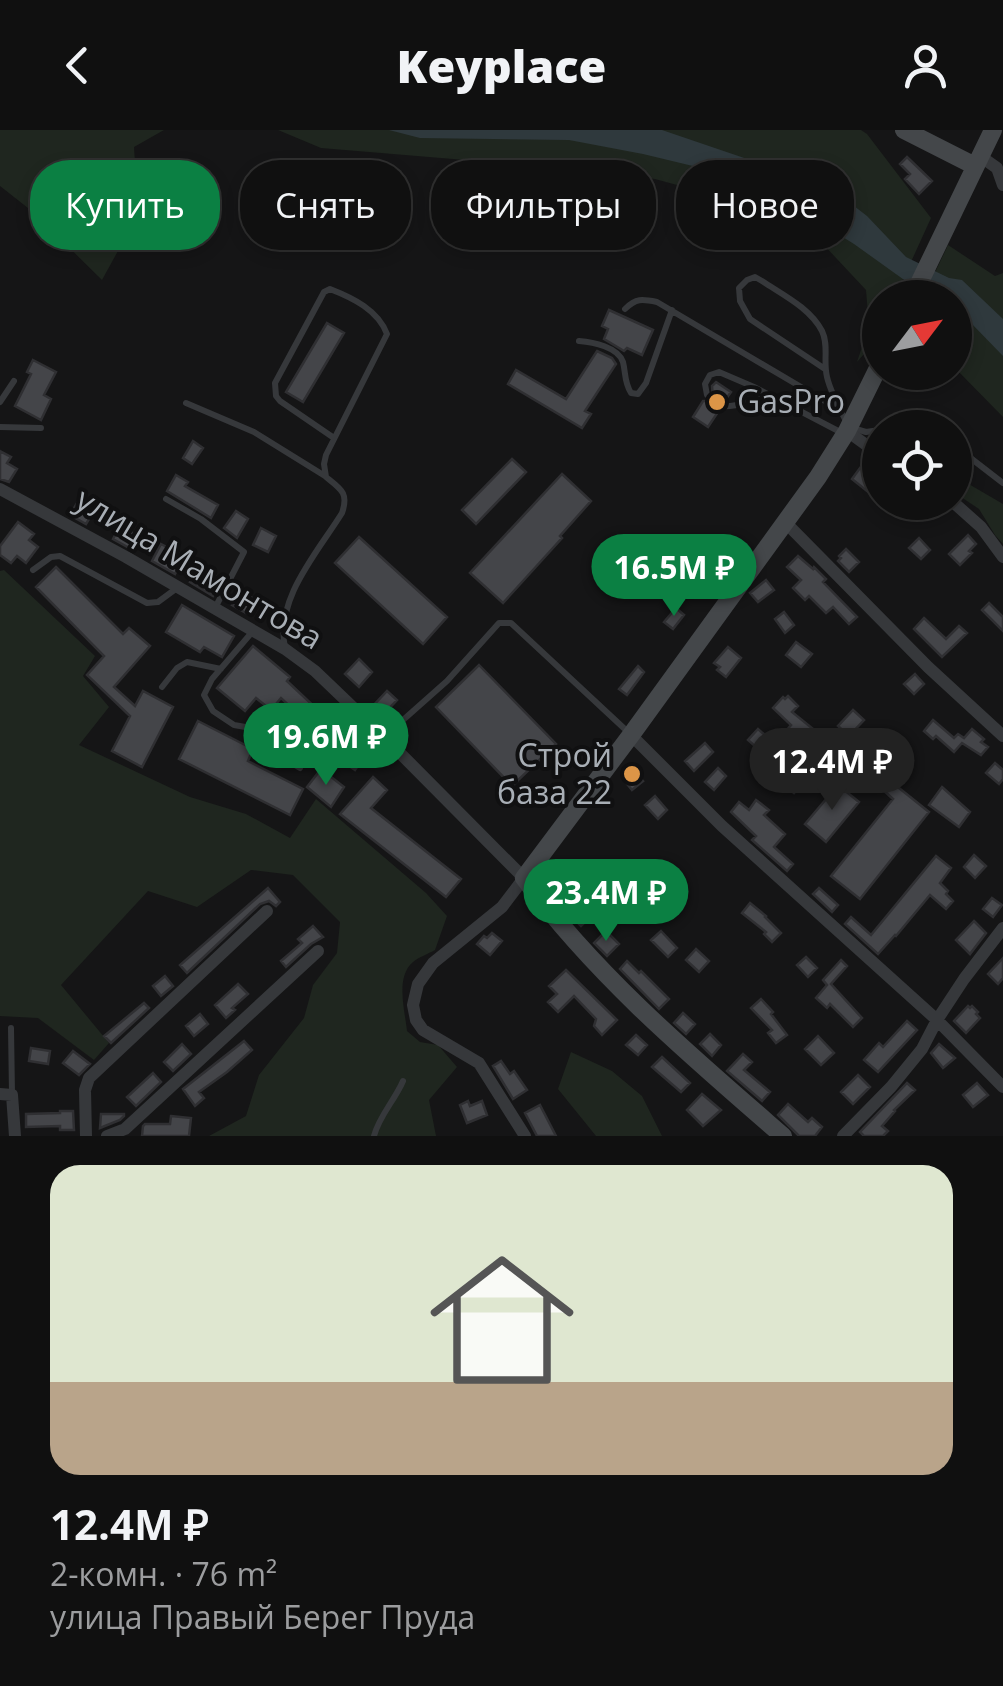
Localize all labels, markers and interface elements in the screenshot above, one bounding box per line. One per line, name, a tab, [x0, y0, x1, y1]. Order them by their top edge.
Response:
text: Keyplace	[397, 35, 606, 96]
icon: back	[50, 38, 105, 93]
icon: person	[898, 38, 953, 93]
chip: Купить	[30, 160, 220, 250]
chip: Снять	[240, 160, 411, 250]
chip: Фильтры	[431, 160, 656, 250]
chip: Новое	[676, 160, 854, 250]
north arrow	[862, 280, 972, 390]
map controls	[862, 280, 972, 520]
place label: GasPro	[737, 379, 845, 422]
marker: GasPro	[706, 391, 728, 413]
button: locate	[862, 410, 972, 520]
street label: улица Мамонтова	[68, 477, 331, 658]
pin: 16.5M ₽	[582, 534, 766, 619]
text: 16.5M ₽	[613, 545, 735, 588]
pin: 19.6M ₽	[234, 703, 418, 788]
text: 19.6M ₽	[265, 714, 387, 757]
pin: 12.4M ₽	[740, 728, 924, 813]
place label: Строй база 22	[497, 733, 612, 813]
text: 12.4M ₽	[771, 739, 893, 782]
marker: Строй база 22	[621, 763, 643, 785]
pin: 23.4M ₽	[514, 859, 698, 944]
text: 23.4M ₽	[545, 870, 667, 913]
icon: home	[412, 1230, 592, 1410]
text: 12.4M ₽	[50, 1495, 209, 1552]
text: 2-комн. · 76 m²	[50, 1552, 277, 1595]
text: улица Правый Берег Пруда	[50, 1595, 475, 1638]

